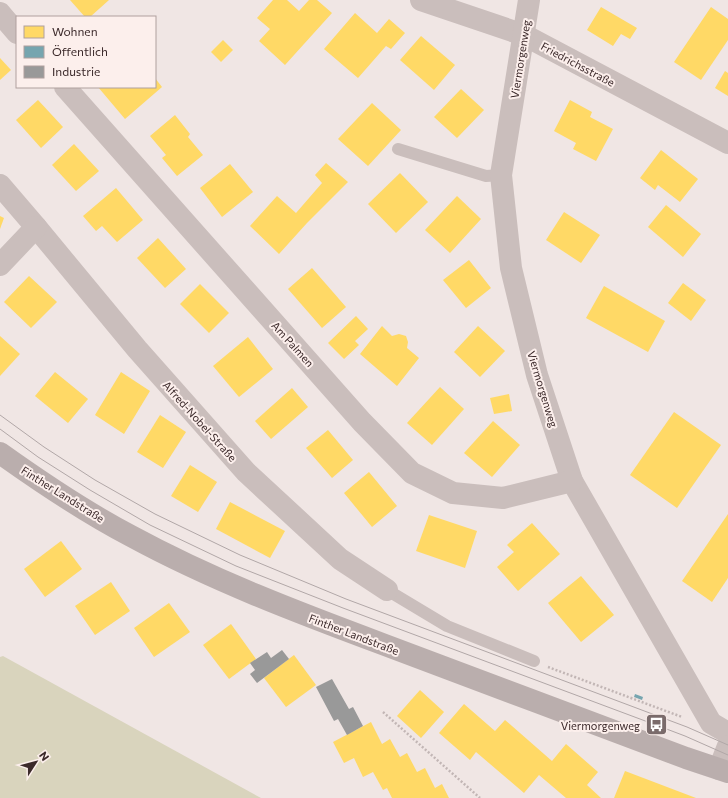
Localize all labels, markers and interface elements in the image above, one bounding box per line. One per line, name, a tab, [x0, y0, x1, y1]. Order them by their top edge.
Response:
legend	[16, 16, 156, 88]
street label: Viermorgenweg	[507, 19, 533, 99]
text: Wohnen	[52, 24, 98, 38]
street label: Friedrichsstraße	[539, 39, 617, 89]
text: Öffentlich	[52, 44, 108, 58]
text: Industrie	[52, 64, 100, 78]
street label: Am Palmen	[269, 319, 317, 369]
street label: Viermorgenweg	[525, 349, 561, 429]
street label: Alfred-Nobel-Straße	[160, 378, 240, 464]
street label: Finther Landstraße	[19, 463, 107, 525]
street label: Finther Landstraße	[307, 611, 401, 657]
bus stop icon: Viermorgenweg	[643, 712, 669, 738]
place label: Viermorgenweg	[561, 719, 640, 732]
north arrow	[16, 742, 56, 782]
text: N	[37, 749, 52, 763]

